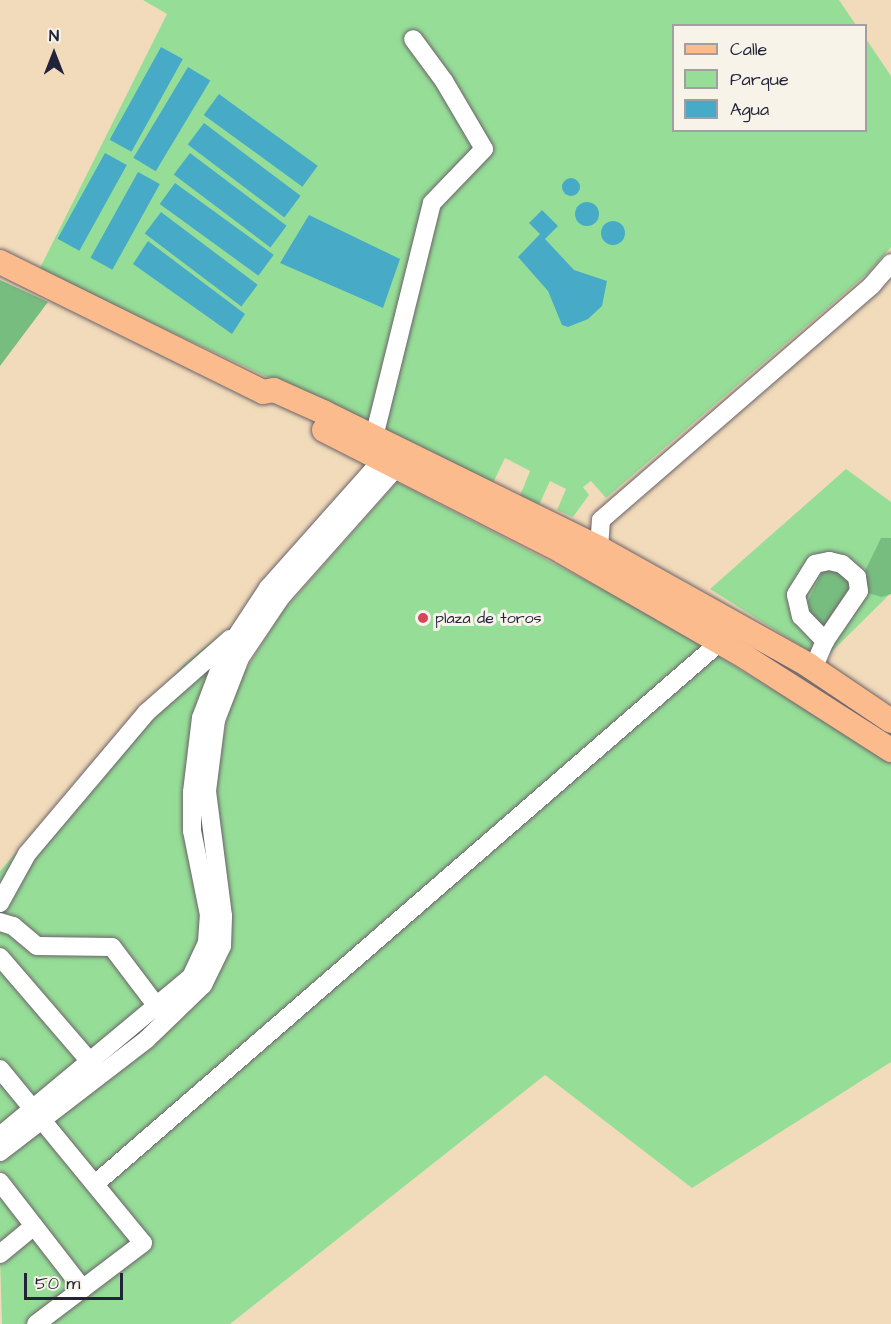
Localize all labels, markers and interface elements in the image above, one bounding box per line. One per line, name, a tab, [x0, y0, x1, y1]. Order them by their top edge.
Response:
north arrow	[24, 24, 84, 84]
legend	[672, 24, 867, 132]
text: N	[49, 25, 59, 47]
text: Calle	[730, 37, 767, 62]
text: Parque	[730, 67, 789, 92]
text: Agua	[730, 97, 769, 122]
place label: plaza de toros	[435, 608, 542, 628]
marker: plaza de toros	[416, 611, 430, 625]
scale bar	[27, 1261, 126, 1299]
text: 50 m	[35, 1271, 80, 1296]

